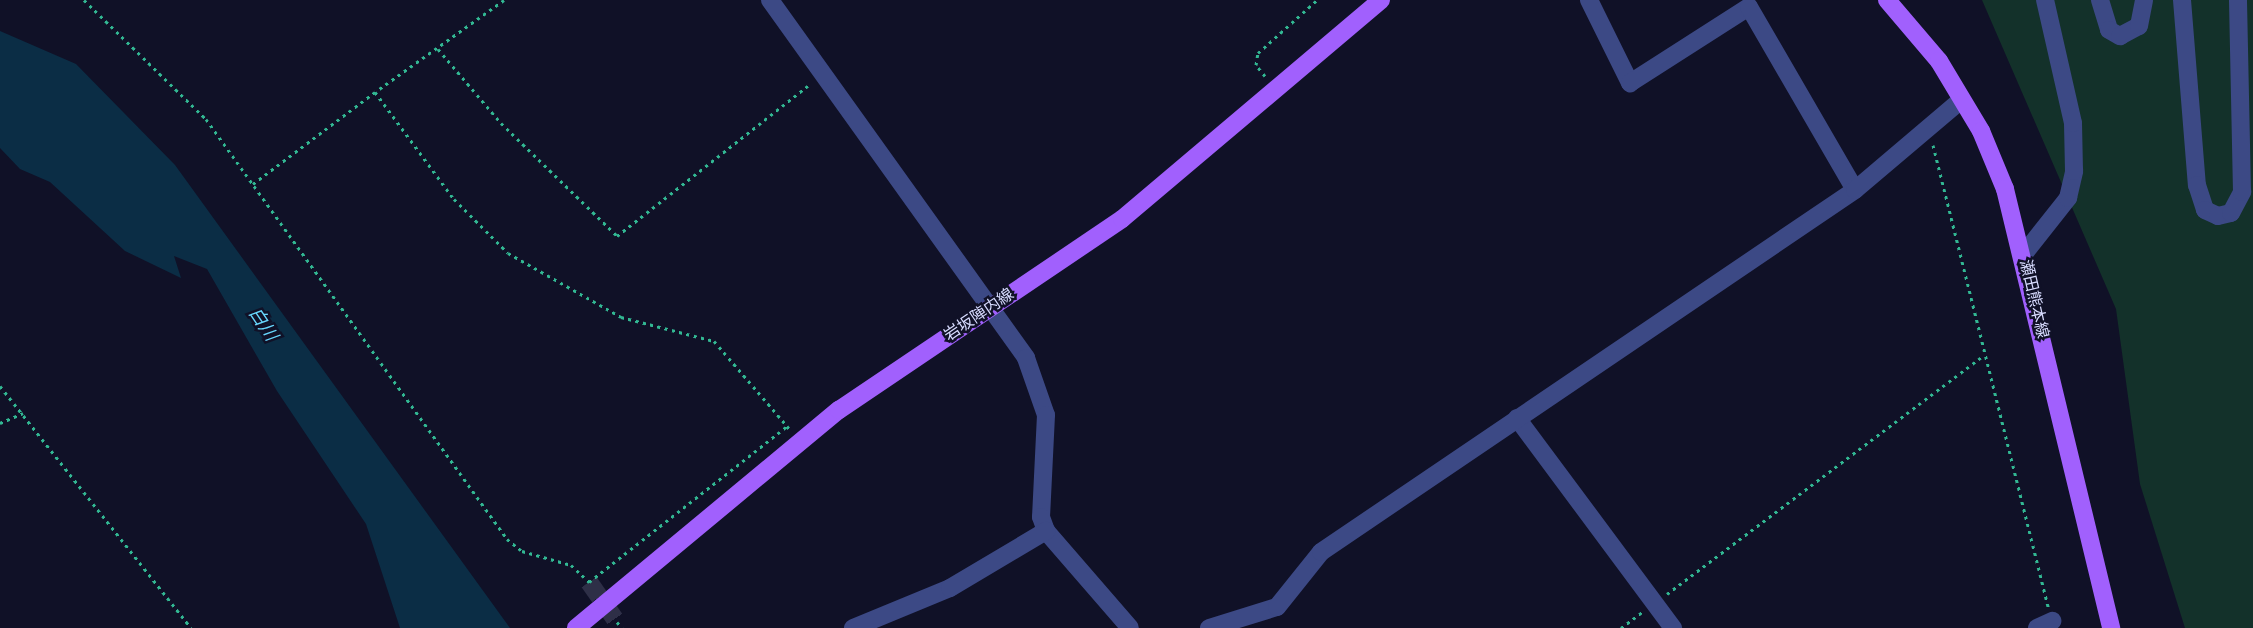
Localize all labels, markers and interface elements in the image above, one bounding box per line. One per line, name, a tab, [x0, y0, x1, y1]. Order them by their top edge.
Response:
street label: 瀬田熊本線	[2016, 258, 2052, 340]
street label: 岩坂陣内線	[940, 285, 1018, 345]
water label: 白川	[244, 303, 282, 345]

